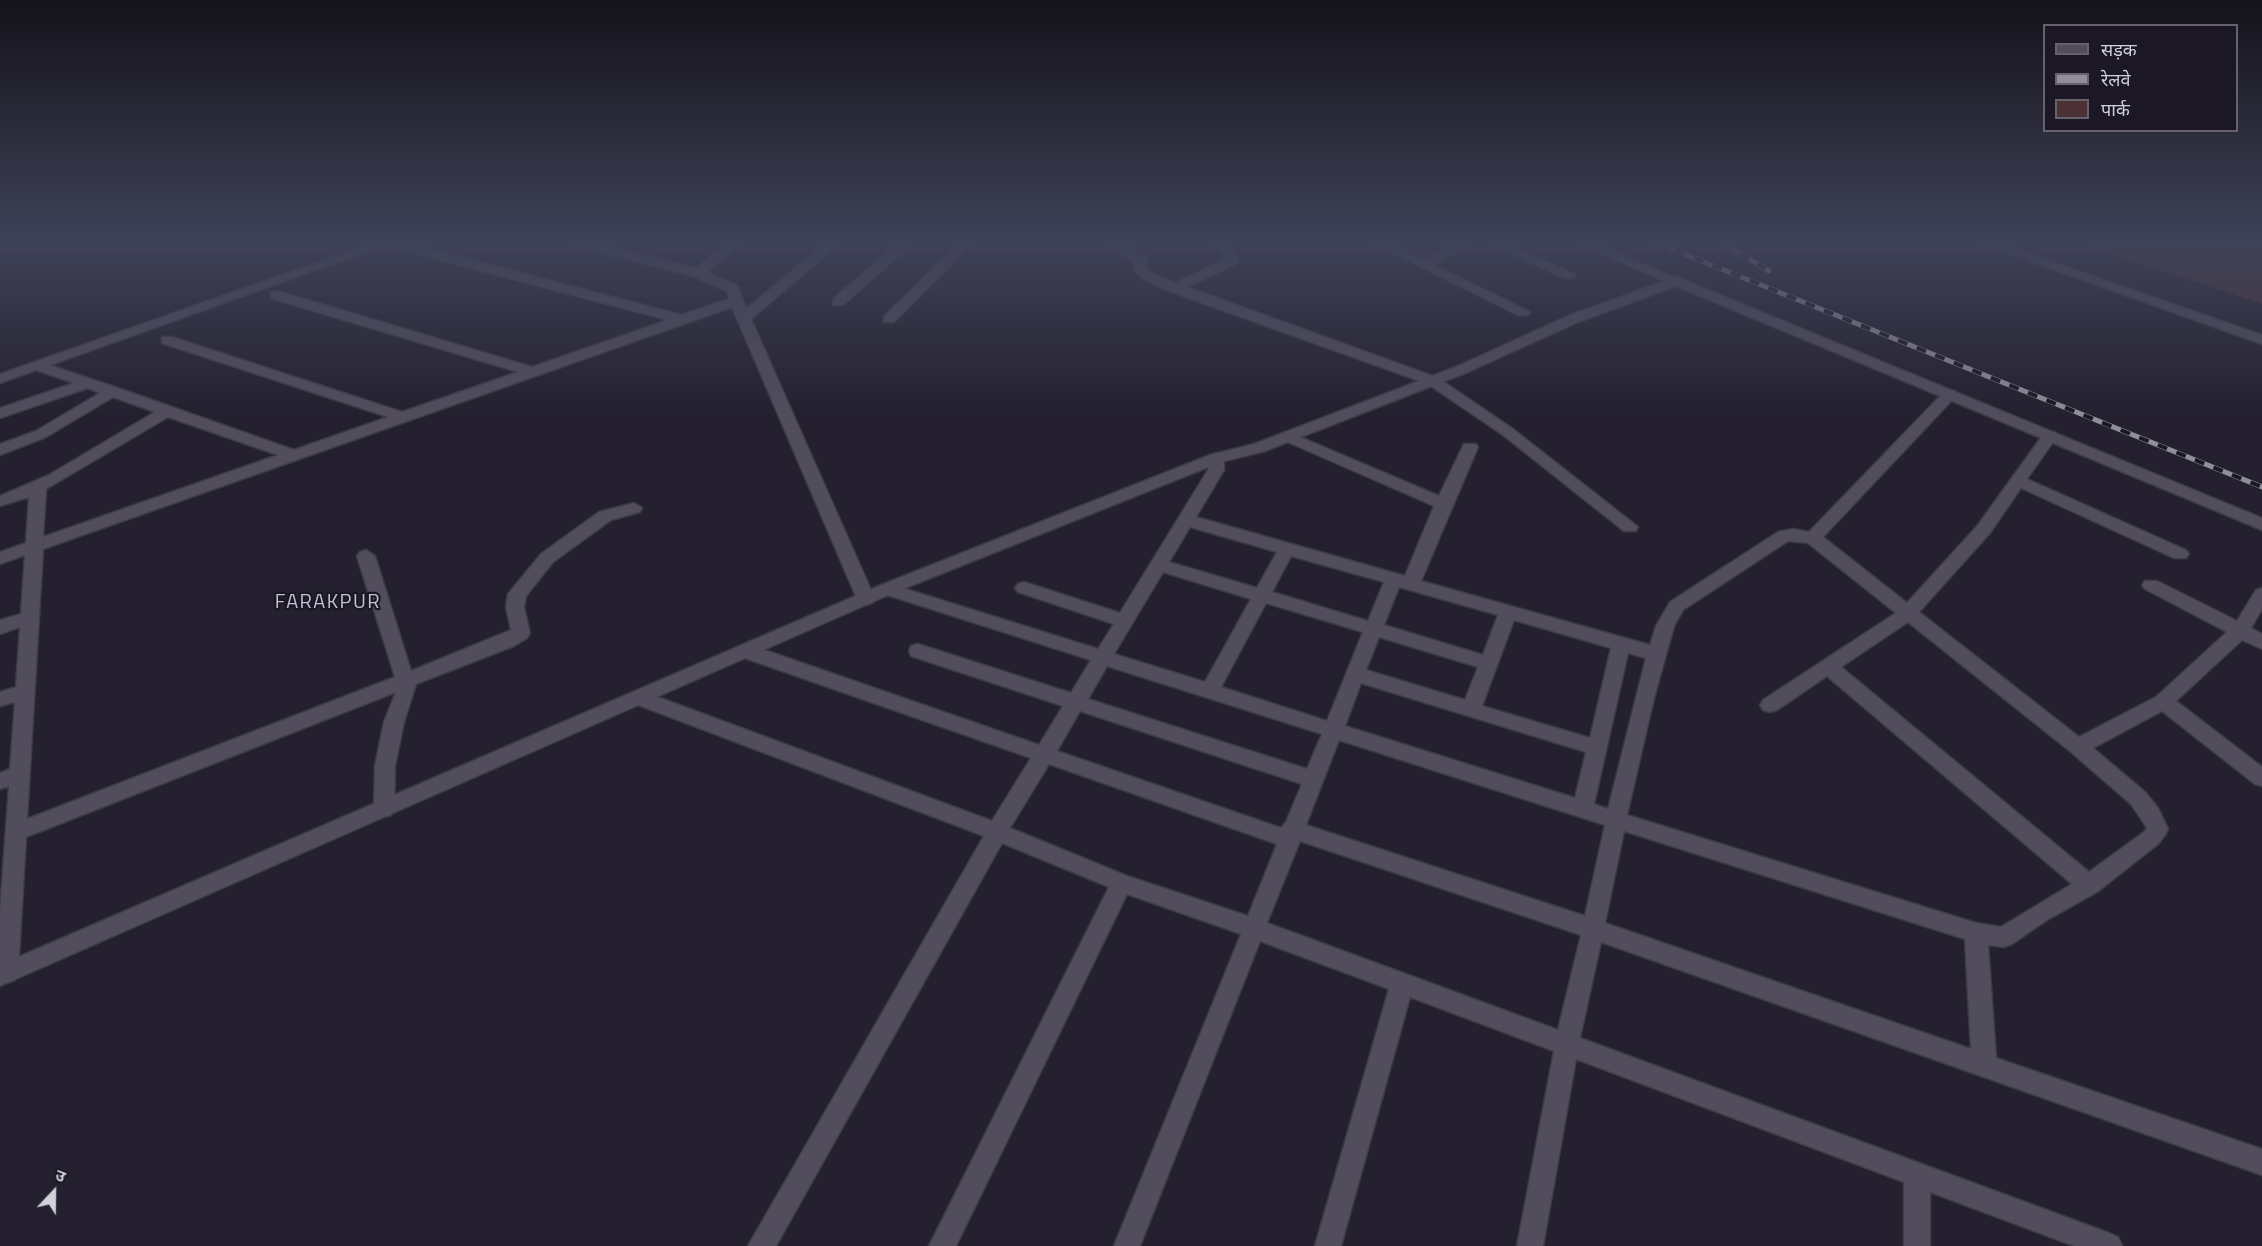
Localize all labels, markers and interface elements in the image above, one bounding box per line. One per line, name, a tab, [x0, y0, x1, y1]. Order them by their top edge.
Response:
legend	[2043, 24, 2238, 132]
text: सड़क	[2101, 36, 2137, 63]
text: रेलवे	[2101, 66, 2131, 93]
text: पार्क	[2101, 96, 2130, 123]
district label: FARAKPUR	[275, 591, 381, 615]
north arrow	[24, 1162, 84, 1222]
text: उ	[52, 1162, 70, 1188]

